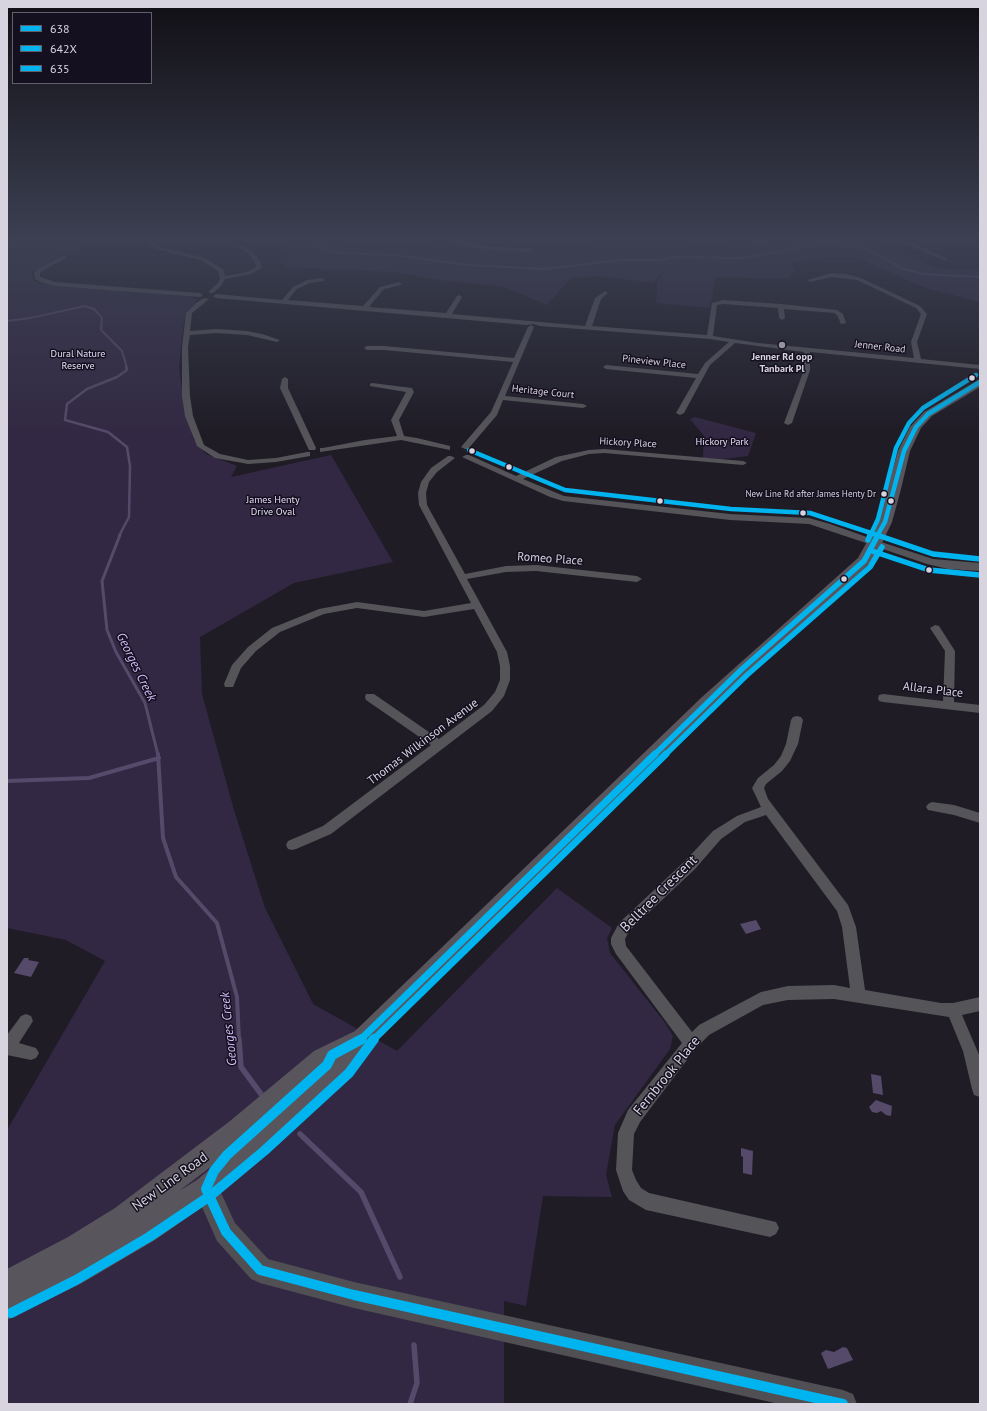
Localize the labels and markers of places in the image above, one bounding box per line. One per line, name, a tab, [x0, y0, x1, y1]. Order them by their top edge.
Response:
marker: Jenner Rd opp Tanbark Pl	[777, 340, 787, 350]
place label: Jenner Rd opp Tanbark Pl	[752, 351, 812, 374]
unlabelled marker	[967, 373, 977, 383]
unlabelled marker	[467, 446, 477, 456]
unlabelled marker	[504, 462, 514, 472]
place label: New Line Rd after James Henty Dr	[745, 489, 876, 499]
marker: New Line Rd after James Henty Dr	[879, 489, 889, 499]
unlabelled marker	[655, 496, 665, 506]
unlabelled marker	[886, 496, 896, 506]
unlabelled marker	[798, 508, 808, 518]
unlabelled marker	[924, 565, 934, 575]
unlabelled marker	[839, 574, 849, 584]

